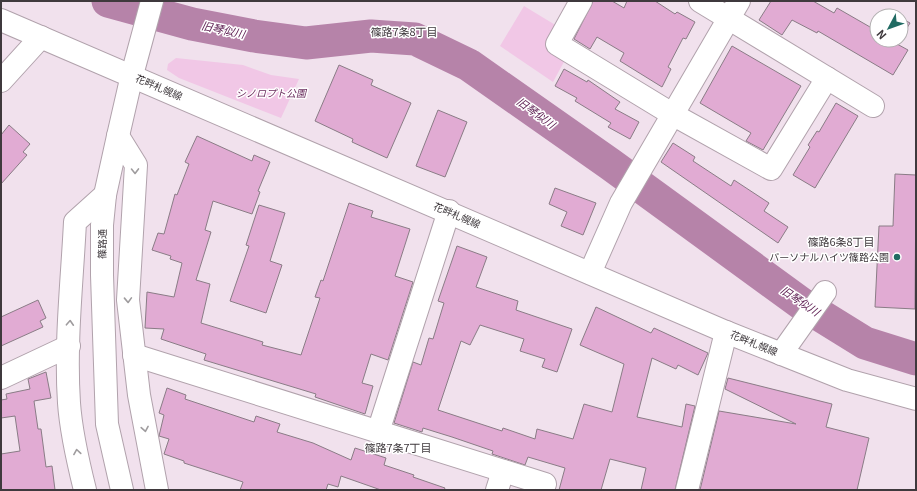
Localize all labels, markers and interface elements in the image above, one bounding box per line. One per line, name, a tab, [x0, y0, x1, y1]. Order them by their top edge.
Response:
north arrow	[869, 8, 909, 48]
water label: 旧琴似川	[200, 17, 247, 42]
district label: 篠路7条8丁目	[370, 23, 438, 39]
text: N	[872, 27, 889, 44]
street label: 花畔札幌線	[133, 70, 185, 103]
park label: シノロプト公園	[236, 85, 308, 100]
water label: 旧琴似川	[514, 93, 560, 132]
one-way arrow	[131, 168, 139, 174]
street label: 花畔札幌線	[431, 198, 483, 231]
street label: 篠路通	[94, 229, 109, 259]
district label: 篠路6条8丁目	[807, 233, 875, 249]
place label: パーソナルハイツ篠路公園	[769, 249, 889, 264]
marker: パーソナルハイツ篠路公園	[892, 252, 902, 262]
water label: 旧琴似川	[778, 281, 824, 320]
one-way arrow	[124, 297, 132, 303]
one-way arrow	[66, 320, 75, 326]
street label: 花畔札幌線	[728, 326, 780, 359]
one-way arrow	[140, 426, 148, 432]
district label: 篠路7条7丁目	[364, 439, 432, 455]
one-way arrow	[73, 449, 82, 455]

